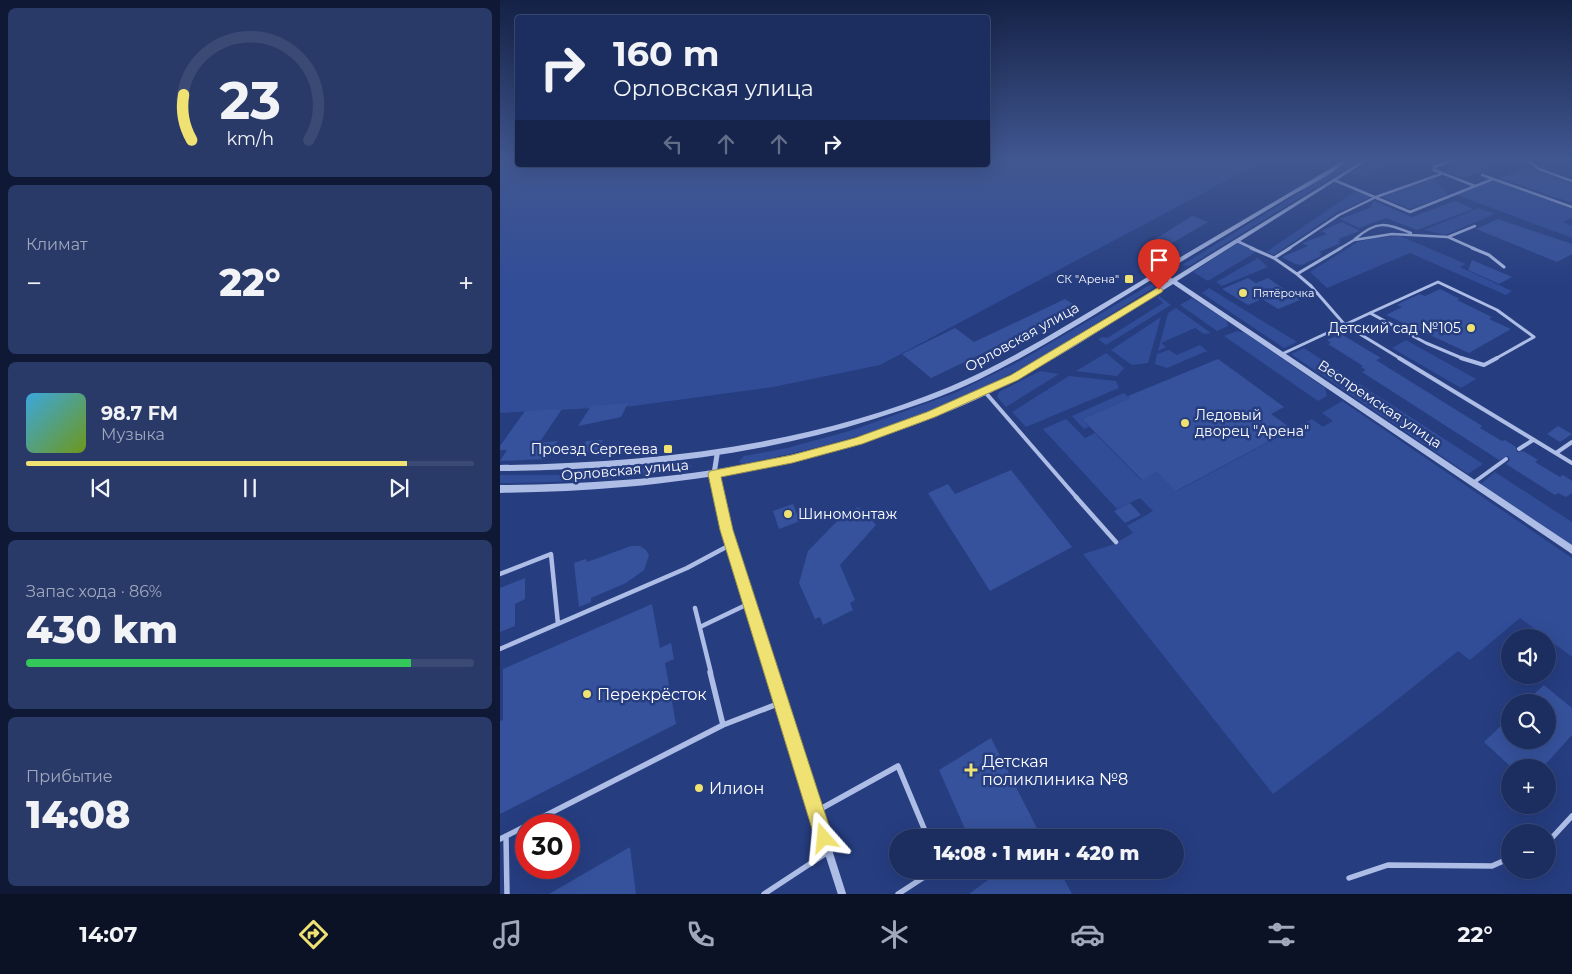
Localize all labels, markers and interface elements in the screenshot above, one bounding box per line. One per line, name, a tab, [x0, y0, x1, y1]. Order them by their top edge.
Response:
text: 160 m	[613, 32, 719, 75]
icon: right	[530, 35, 595, 100]
text: 23	[219, 69, 281, 132]
text: Орловская улица	[613, 75, 814, 102]
text: km/h	[226, 128, 274, 149]
icon: left	[659, 130, 687, 158]
icon: ahead	[712, 130, 740, 158]
icon: ahead	[765, 130, 793, 158]
icon: right	[818, 130, 846, 158]
text: Климат	[26, 235, 88, 254]
pin	[1138, 239, 1180, 290]
icon: arrive	[1145, 246, 1173, 274]
text: 22°	[219, 259, 281, 306]
text: −	[26, 266, 42, 300]
text: +	[458, 266, 474, 300]
place label: СК "Арена"	[1056, 272, 1119, 286]
marker: СК "Арена"	[1123, 273, 1135, 285]
place label: Пятёрочка	[1253, 286, 1314, 300]
marker: Пятёрочка	[1237, 287, 1249, 299]
street label: Орловская улица	[962, 298, 1082, 376]
place label: Детский сад №105	[1328, 319, 1461, 337]
marker: Детский сад №105	[1465, 322, 1477, 334]
street label: Веспремская улица	[1315, 356, 1445, 452]
text: 98.7 FM	[101, 402, 178, 425]
place label: Ледовый дворец "Арена"	[1195, 406, 1309, 440]
marker: Ледовый дворец "Арена"	[1179, 417, 1191, 429]
text: Музыка	[101, 425, 165, 444]
place label: Проезд Сергеева	[531, 440, 658, 458]
marker: Проезд Сергеева	[662, 443, 674, 455]
street label: Орловская улица	[561, 455, 689, 485]
icon: previous	[87, 474, 115, 502]
icon: pause	[236, 474, 264, 502]
icon: next	[385, 474, 413, 502]
place label: Шиномонтаж	[798, 505, 897, 523]
marker: Шиномонтаж	[782, 508, 794, 520]
text: Запас хода · 86%	[26, 582, 162, 601]
text: 430 km	[26, 606, 178, 653]
map controls	[1501, 629, 1556, 879]
button: sound	[1501, 629, 1556, 684]
place label: Перекрёсток	[597, 685, 707, 704]
marker: Перекрёсток	[581, 688, 593, 700]
button: search	[1501, 694, 1556, 749]
place label: Детская поликлиника №8	[982, 752, 1128, 789]
button: +	[1501, 759, 1556, 814]
marker: Детская поликлиника №8	[964, 763, 978, 777]
text: Прибытие	[26, 767, 113, 786]
place label: Илион	[709, 779, 764, 798]
marker: Илион	[693, 782, 705, 794]
text: 14:08	[26, 791, 131, 838]
position arrow	[797, 811, 849, 863]
speed limit sign: 30	[515, 814, 580, 879]
button: −	[1501, 824, 1556, 879]
text: 14:08 · 1 мин · 420 m	[934, 842, 1139, 865]
icon: directions	[296, 917, 331, 952]
icon: music	[490, 917, 525, 952]
icon: phone	[683, 917, 718, 952]
icon: climate	[877, 917, 912, 952]
icon: car	[1070, 917, 1105, 952]
icon: filters	[1264, 917, 1299, 952]
text: 14:07	[79, 921, 138, 948]
text: 22°	[1457, 921, 1493, 948]

